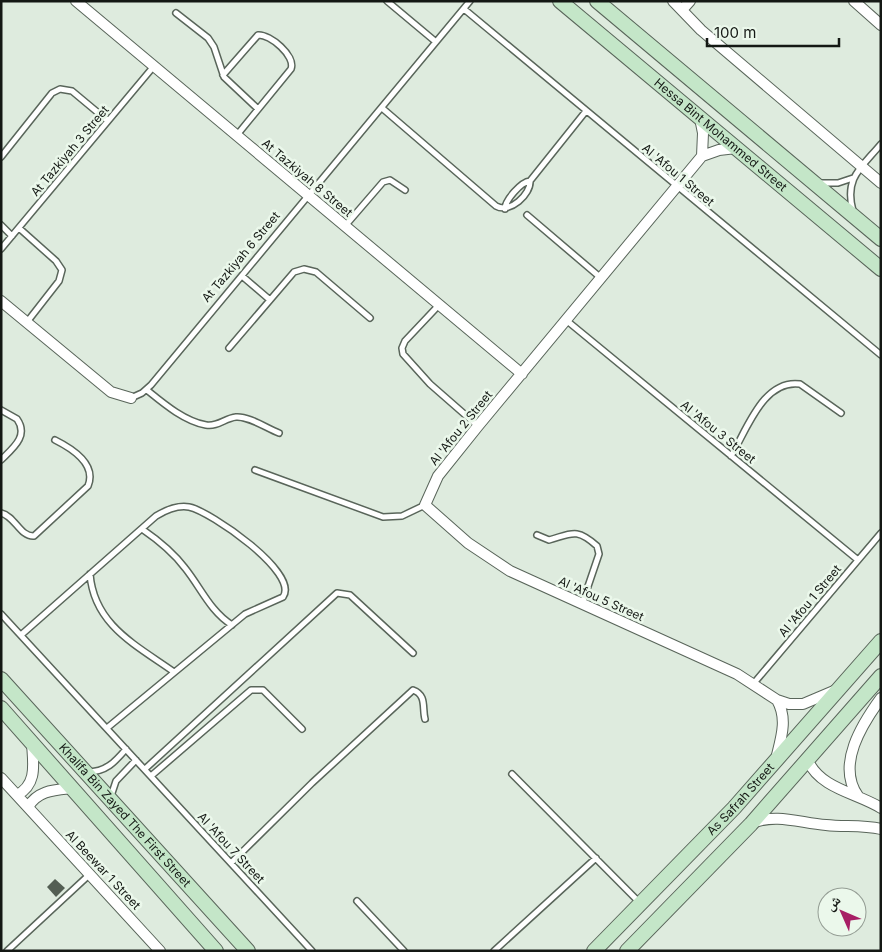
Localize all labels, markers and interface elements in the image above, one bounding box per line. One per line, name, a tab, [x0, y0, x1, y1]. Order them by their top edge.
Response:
scale bar	[707, 15, 840, 47]
text: 100 m	[714, 23, 756, 42]
street label: Hessa Bint Mohammed Street	[651, 75, 790, 194]
street label: At Tazkiyah 3 Street	[27, 102, 112, 199]
street label: At Tazkiyah 8 Street	[259, 135, 356, 220]
street label: Al 'Afou 1 Street	[639, 140, 717, 209]
street label: At Tazkiyah 6 Street	[198, 208, 283, 305]
street label: Al 'Afou 2 Street	[426, 387, 495, 468]
street label: Al 'Afou 3 Street	[678, 397, 759, 466]
street label: Al 'Afou 1 Street	[775, 562, 844, 640]
street label: Al 'Afou 5 Street	[556, 573, 646, 624]
street label: Khalifa Bin Zayed The First Street	[56, 740, 194, 890]
street label: As Safrah Street	[704, 760, 777, 838]
street label: Al 'Afou 7 Street	[195, 809, 268, 886]
street label: Al Beewar 1 Street	[63, 827, 144, 912]
north arrow	[817, 887, 867, 937]
text: ش	[821, 891, 845, 914]

